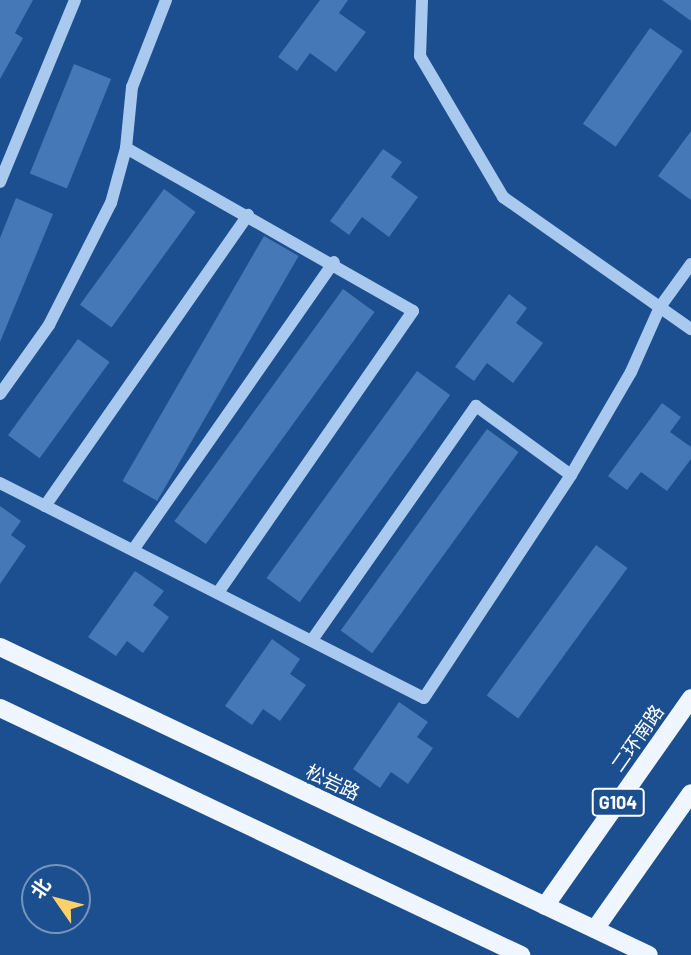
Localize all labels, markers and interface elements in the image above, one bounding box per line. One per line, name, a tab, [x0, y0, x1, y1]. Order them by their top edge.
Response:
street label: 二环南路	[606, 700, 668, 776]
street label: 松岩路	[302, 760, 364, 804]
road number: G104	[590, 788, 646, 816]
north arrow	[21, 864, 91, 934]
text: 北	[25, 873, 55, 902]

